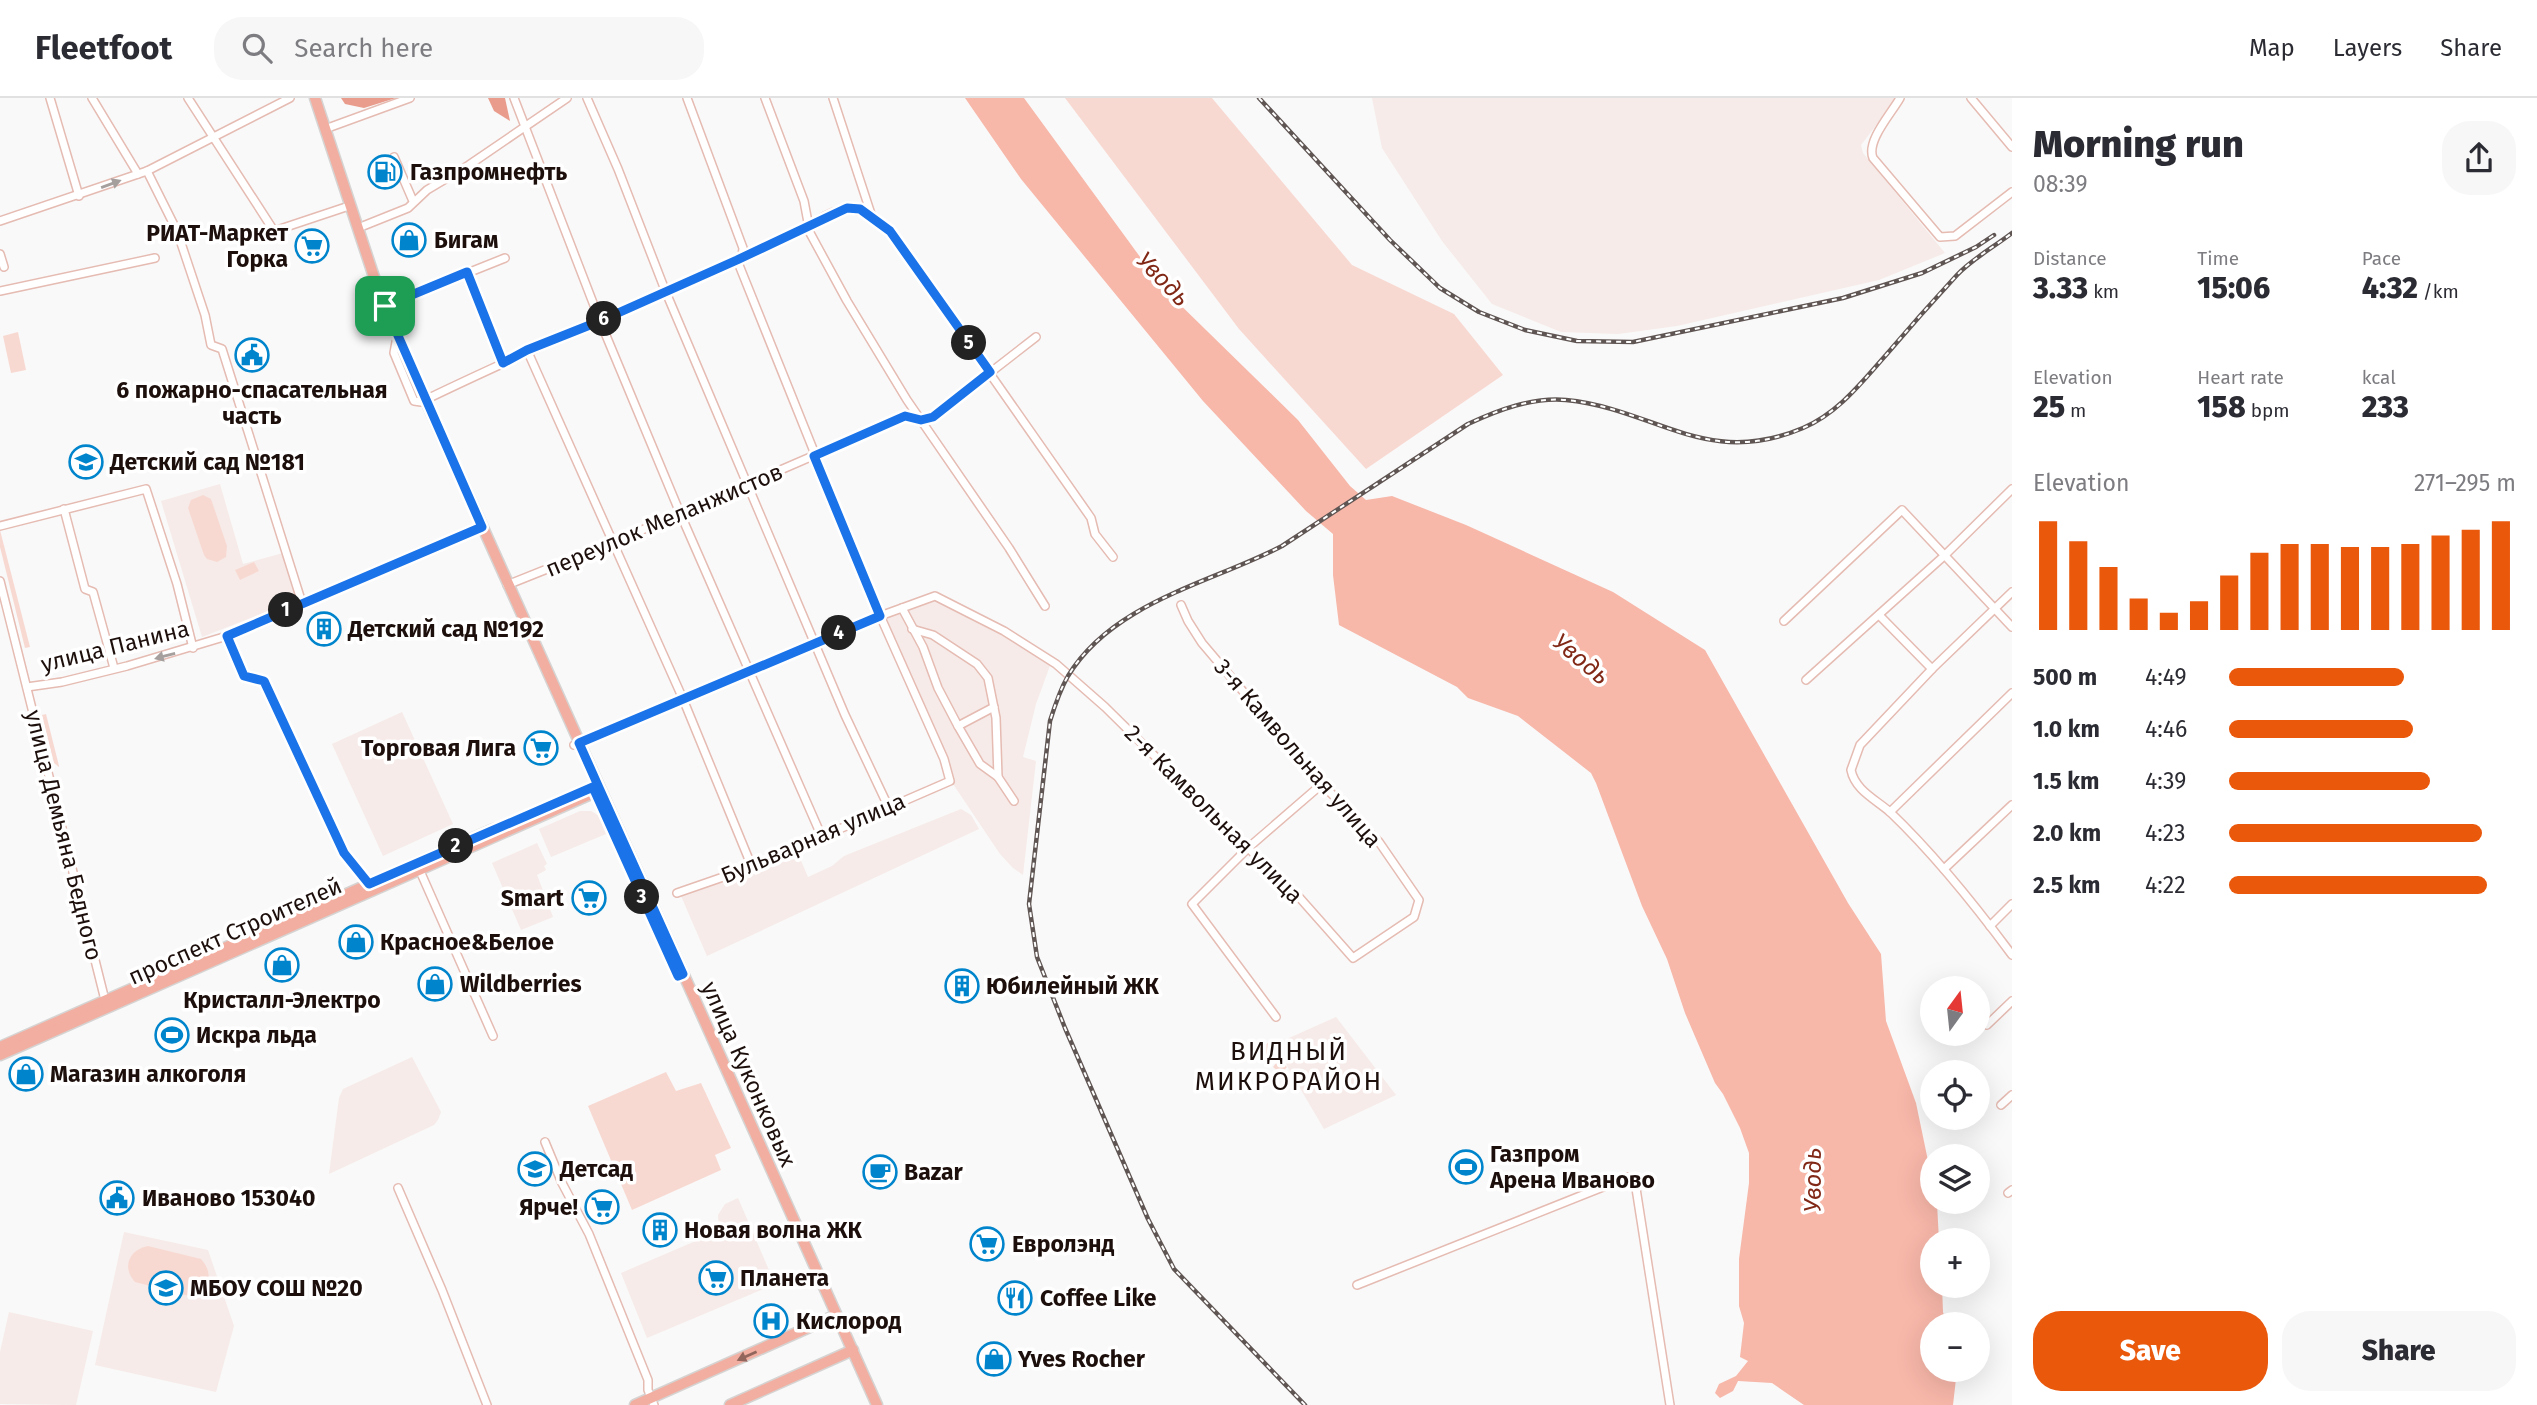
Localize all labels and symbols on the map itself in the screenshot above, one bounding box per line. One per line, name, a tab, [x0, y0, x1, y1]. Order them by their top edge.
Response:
fuel station icon: Газпромнефть	[366, 153, 404, 191]
place label: Газпромнефть	[410, 158, 567, 186]
one-way arrow	[101, 178, 122, 189]
place label: РИАТ-Маркет Горка	[146, 219, 288, 273]
shop icon: Бигам	[390, 221, 428, 259]
place label: Бигам	[434, 226, 498, 254]
supermarket icon: РИАТ-Маркет Горка	[293, 227, 331, 265]
water label: Уводь	[1131, 246, 1195, 312]
pin	[355, 276, 415, 336]
pin: 6	[586, 302, 622, 336]
pin: 5	[951, 326, 986, 360]
public building icon: 6 пожарно-спасательная часть	[233, 336, 271, 374]
place label: 6 пожарно-спасательная часть	[116, 376, 388, 430]
school or university icon: Детский сад №181	[67, 443, 105, 481]
place label: Детский сад №181	[109, 448, 305, 476]
street label: переулок Меланжистов	[541, 457, 787, 583]
pin: 1	[268, 592, 304, 628]
building icon: Детский сад №192	[305, 610, 343, 648]
street label: улица Панина	[38, 614, 192, 678]
place label: Детский сад №192	[347, 615, 544, 643]
pin: 4	[822, 616, 856, 650]
water label: Уводь	[1547, 628, 1615, 690]
one-way arrow	[154, 651, 176, 662]
street label: 3-я Камвольная улица	[1208, 653, 1388, 853]
street label: улица Демьяна Бедного	[19, 707, 109, 963]
street label: 2-я Камвольная улица	[1119, 719, 1309, 909]
supermarket icon: Торговая Лига	[522, 729, 560, 767]
place label: Торговая Лига	[361, 734, 516, 762]
street label: Бульварная улица	[717, 787, 909, 889]
pin: 2	[438, 828, 474, 864]
street label: проспект Строителей	[124, 871, 346, 991]
supermarket icon: Smart	[570, 879, 608, 917]
pin: 3	[624, 880, 660, 914]
place label: Smart	[501, 884, 565, 912]
shop icon: Красное&Белое	[337, 923, 375, 961]
place label: Красное&Белое	[380, 928, 554, 956]
shop icon: Кристалл-Электро	[263, 946, 301, 984]
shop icon: Wildberries	[416, 965, 454, 1003]
building icon: Юбилейный ЖК	[943, 967, 981, 1005]
place label: Wildberries	[460, 970, 582, 998]
place label: Юбилейный ЖК	[986, 972, 1159, 1000]
north arrow	[1920, 976, 1990, 1046]
street label: улица Куконковых	[696, 977, 803, 1172]
place label: Кристалл-Электро	[183, 986, 381, 1014]
sports icon: Искра льда	[153, 1016, 191, 1054]
place label: Искра льда	[196, 1021, 317, 1049]
district label: ВИДНЫЙ МИКРОРАЙОН	[1195, 1036, 1383, 1097]
shop icon: Магазин алкоголя	[7, 1055, 45, 1093]
place label: Магазин алкоголя	[50, 1060, 246, 1088]
place label: Газпром Арена Иваново	[1489, 1140, 1655, 1194]
sports icon: Газпром Арена Иваново	[1447, 1148, 1485, 1186]
water label: Уводь	[1799, 1148, 1827, 1212]
school or university icon: Детсад	[516, 1150, 554, 1188]
cafe icon: Bazar	[861, 1153, 899, 1191]
place label: Детсад	[559, 1155, 633, 1183]
place label: Bazar	[904, 1158, 964, 1186]
public building icon: Иваново 153040	[98, 1179, 136, 1217]
place label: Иваново 153040	[142, 1184, 316, 1212]
supermarket icon: Ярче!	[583, 1188, 621, 1226]
place label: Ярче!	[519, 1193, 578, 1221]
building icon: Новая волна ЖК	[641, 1211, 679, 1249]
place label: Новая волна ЖК	[684, 1216, 862, 1244]
supermarket icon: Евролэнд	[968, 1225, 1006, 1263]
place label: Евролэнд	[1012, 1230, 1114, 1258]
supermarket icon: Планета	[697, 1259, 735, 1297]
place label: Планета	[740, 1264, 829, 1292]
school or university icon: МБОУ СОШ №20	[147, 1269, 185, 1307]
place label: МБОУ СОШ №20	[190, 1274, 363, 1302]
restaurant icon: Coffee Like	[996, 1279, 1034, 1317]
place label: Coffee Like	[1040, 1284, 1157, 1312]
hospital icon: Кислород	[752, 1302, 790, 1340]
place label: Кислород	[796, 1307, 901, 1335]
shop icon: Yves Rocher	[975, 1340, 1013, 1378]
place label: Yves Rocher	[1017, 1345, 1146, 1373]
one-way arrow	[736, 1350, 757, 1361]

